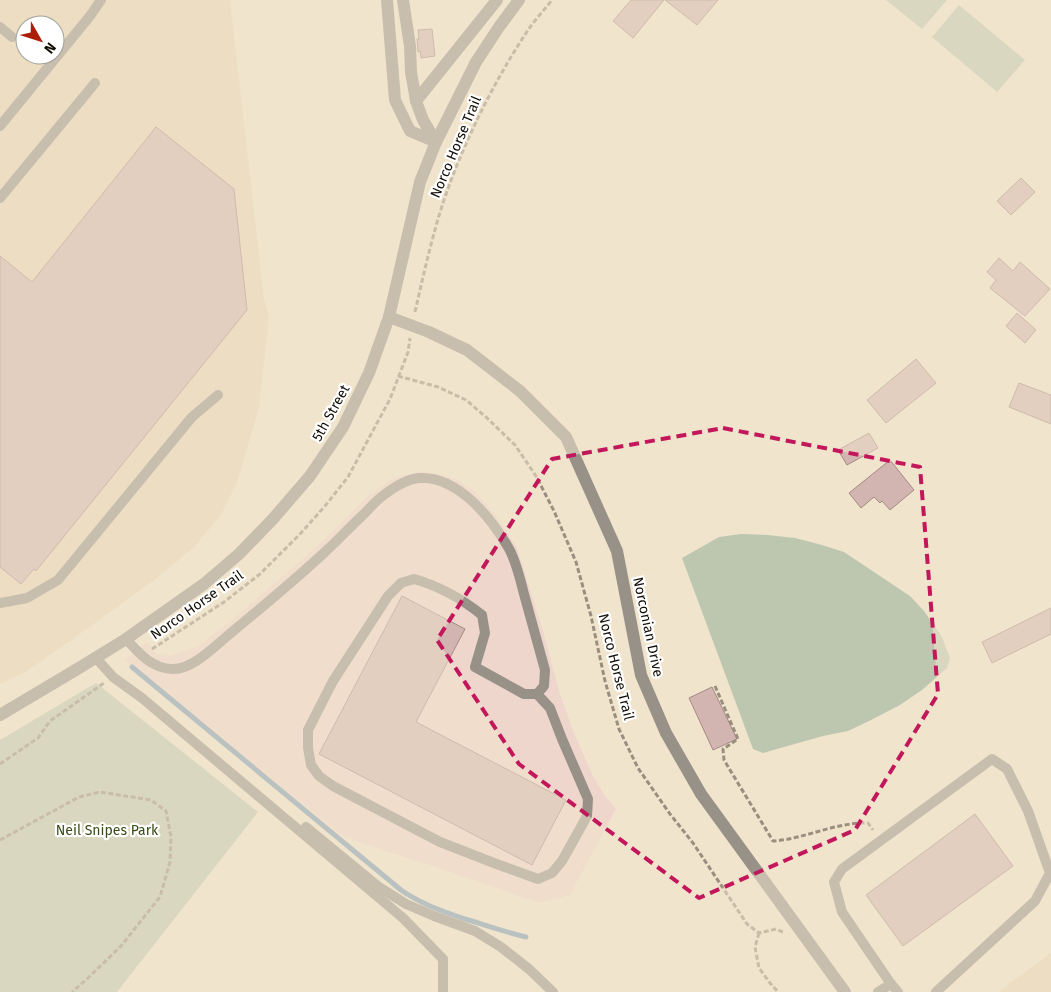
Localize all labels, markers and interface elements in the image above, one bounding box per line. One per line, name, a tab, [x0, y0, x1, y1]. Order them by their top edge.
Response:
north arrow	[15, 15, 65, 65]
text: N	[40, 39, 59, 57]
street label: Norco Horse Trail	[427, 93, 485, 201]
street label: 5th Street	[309, 381, 354, 444]
street label: Norco Horse Trail	[147, 567, 247, 643]
street label: Norconian Drive	[629, 575, 667, 679]
street label: Norco Horse Trail	[595, 612, 637, 722]
park label: Neil Snipes Park	[56, 822, 159, 839]

